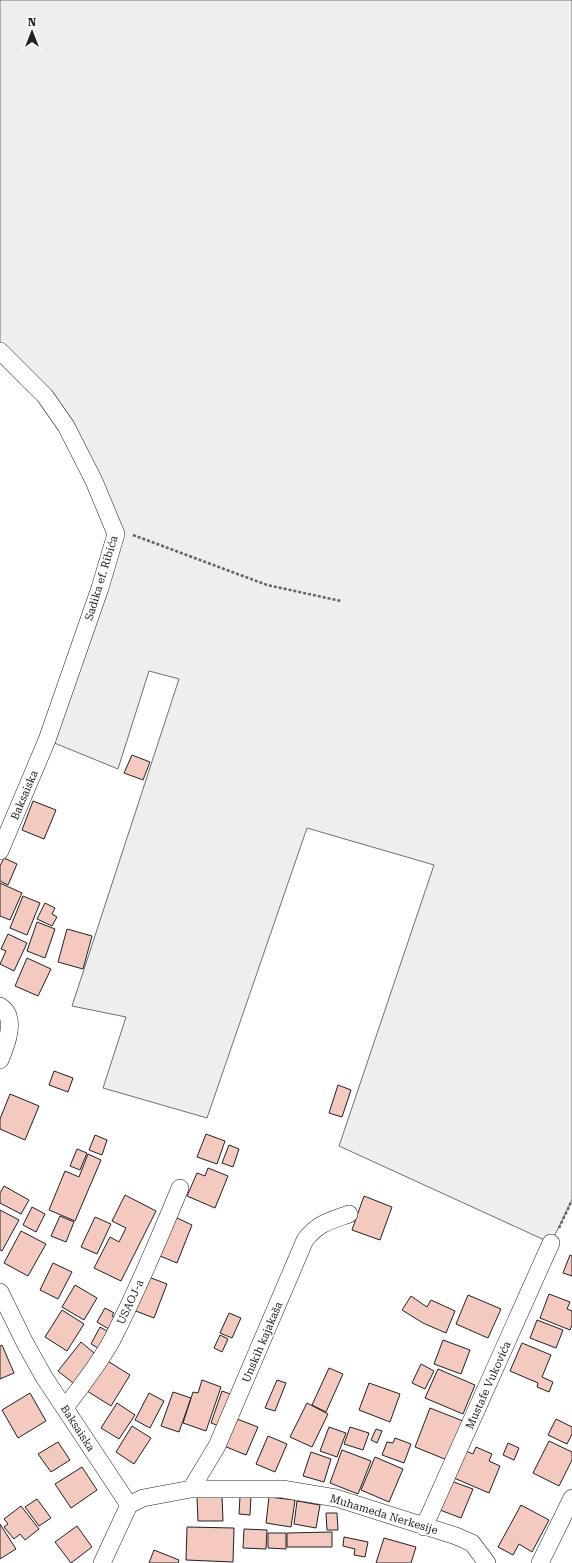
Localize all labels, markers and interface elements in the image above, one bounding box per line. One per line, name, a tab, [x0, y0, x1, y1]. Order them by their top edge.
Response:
north arrow	[12, 12, 52, 52]
text: N	[28, 16, 37, 29]
street label: Sadika ef. Ribića	[82, 534, 121, 622]
street label: Baksaiska	[8, 768, 41, 822]
street label: USAOJ-a	[114, 1278, 147, 1327]
street label: Unskih kajakaša	[240, 1300, 285, 1385]
street label: Mustafe Vukovića	[463, 1339, 514, 1431]
street label: Baksaiska	[58, 1403, 97, 1454]
street label: Muhameda Nerkesije	[328, 1492, 439, 1537]

